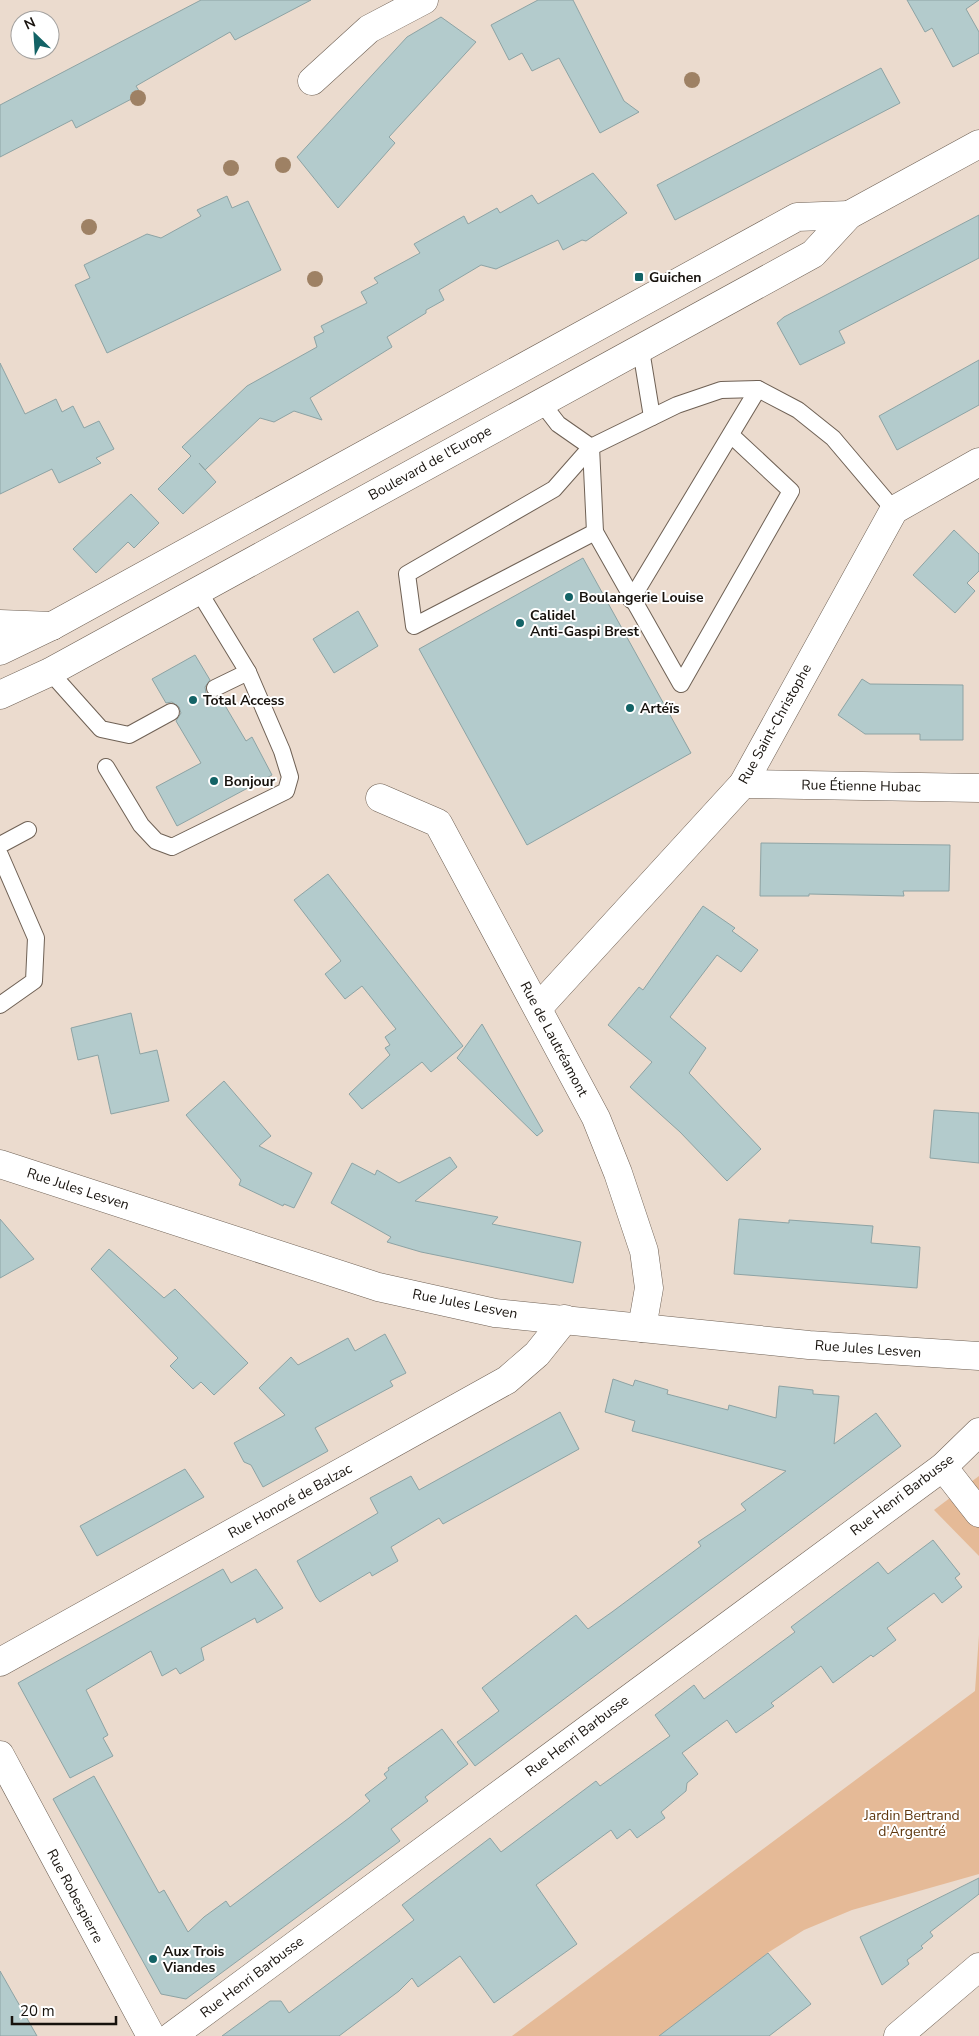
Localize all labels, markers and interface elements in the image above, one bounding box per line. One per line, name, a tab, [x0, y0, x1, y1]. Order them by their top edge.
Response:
north arrow	[10, 10, 60, 60]
text: N	[21, 13, 38, 34]
place label: Guichen	[649, 268, 702, 287]
marker: Guichen	[633, 271, 645, 283]
street label: Boulevard de l'Europe	[365, 421, 495, 505]
place label: Boulangerie Louise	[579, 588, 704, 607]
marker: Boulangerie Louise	[563, 591, 575, 603]
place label: Calidel Anti-Gaspi Brest	[530, 606, 640, 641]
marker: Calidel Anti-Gaspi Brest	[514, 617, 526, 629]
street label: Rue Saint-Christophe	[734, 661, 816, 787]
place label: Total Access	[203, 691, 285, 710]
marker: Total Access	[187, 694, 199, 706]
place label: Artéïs	[640, 699, 680, 718]
marker: Artéïs	[624, 702, 636, 714]
place label: Bonjour	[224, 772, 276, 791]
marker: Bonjour	[208, 775, 220, 787]
street label: Rue Étienne Hubac	[801, 775, 921, 797]
street label: Rue de Lautréamont	[516, 978, 592, 1100]
street label: Rue Jules Lesven	[24, 1163, 132, 1215]
street label: Rue Jules Lesven	[411, 1285, 519, 1323]
street label: Rue Jules Lesven	[814, 1336, 922, 1362]
street label: Rue Henri Barbusse	[846, 1450, 958, 1540]
street label: Rue Honoré de Balzac	[225, 1459, 356, 1543]
street label: Rue Henri Barbusse	[521, 1691, 633, 1781]
park label: Jardin Bertrand d'Argentré	[863, 1806, 960, 1841]
street label: Rue Robespierre	[42, 1846, 108, 1946]
street label: Rue Henri Barbusse	[196, 1932, 308, 2022]
place label: Aux Trois Viandes	[162, 1942, 225, 1977]
marker: Aux Trois Viandes	[147, 1953, 159, 1965]
scale bar	[12, 1994, 116, 2026]
text: 20 m	[20, 2001, 55, 2021]

